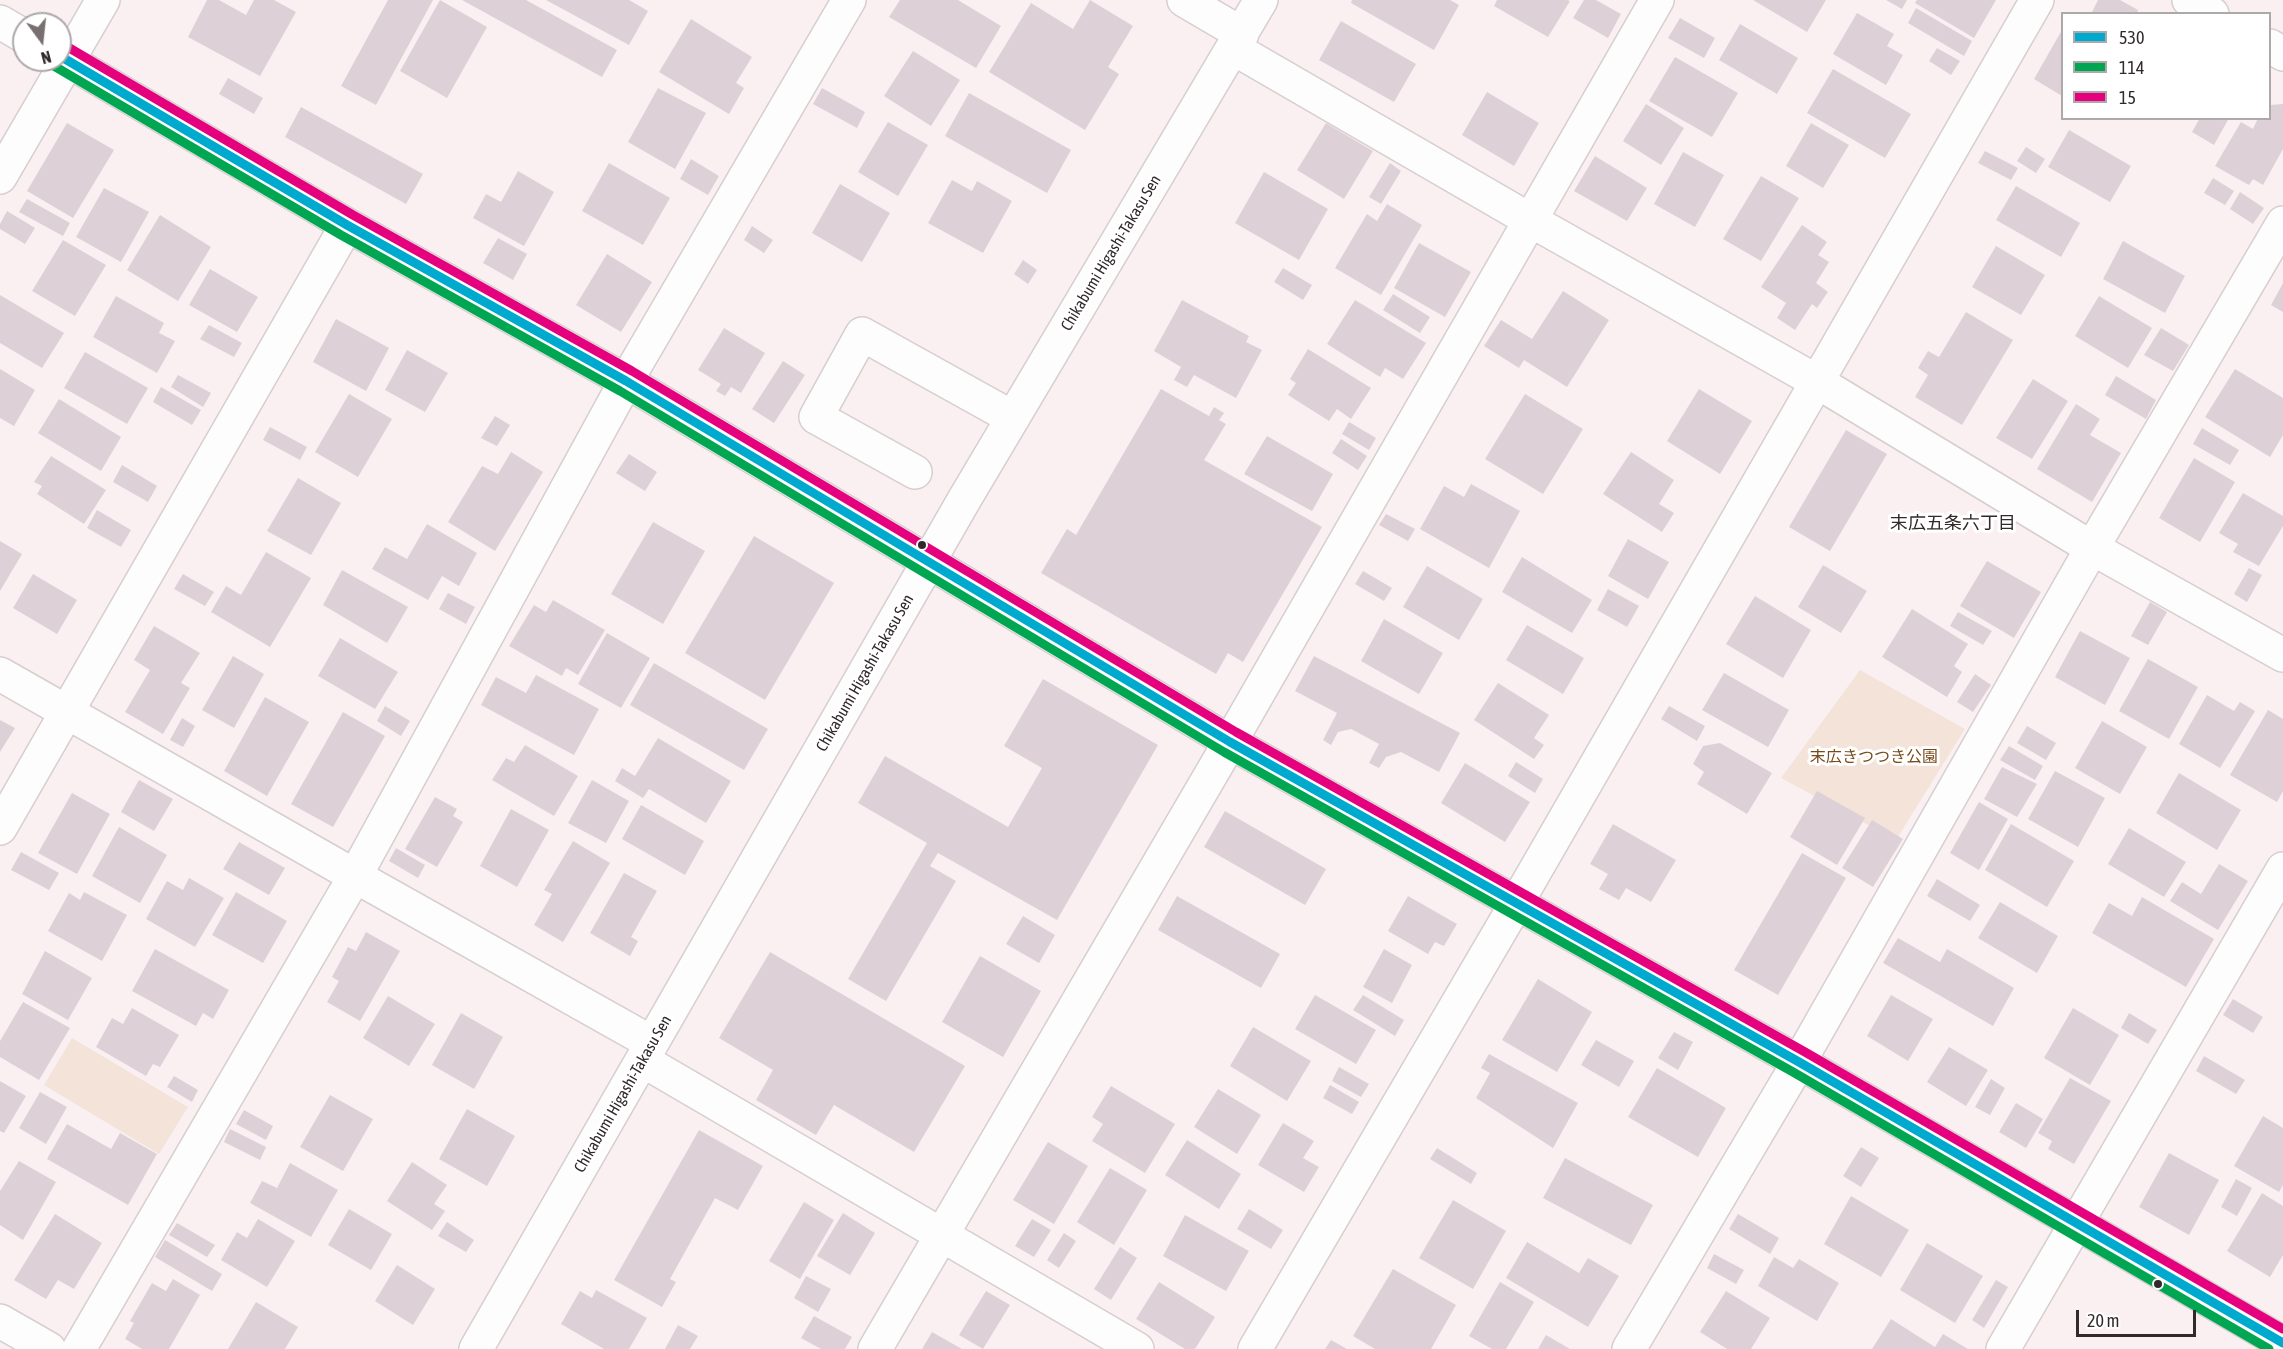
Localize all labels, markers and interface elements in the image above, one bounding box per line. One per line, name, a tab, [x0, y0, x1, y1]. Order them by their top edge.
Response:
north arrow	[12, 12, 72, 72]
legend	[2061, 12, 2271, 120]
text: 530	[2119, 27, 2144, 48]
text: N	[39, 48, 53, 67]
text: 114	[2119, 57, 2144, 78]
text: 15	[2119, 87, 2136, 108]
street label: Chikabumi Higashi-Takasu Sen	[1057, 172, 1165, 334]
district label: 末広五条六丁目	[1890, 512, 2016, 534]
unlabelled marker	[916, 539, 928, 551]
street label: Chikabumi Higashi-Takasu Sen	[812, 591, 918, 755]
park label: 末広きつつき公園	[1810, 747, 1938, 767]
street label: Chikabumi Higashi-Takasu Sen	[570, 1012, 676, 1176]
unlabelled marker	[2152, 1278, 2164, 1290]
scale bar	[2079, 1298, 2199, 1336]
text: 20 m	[2087, 1310, 2119, 1331]

